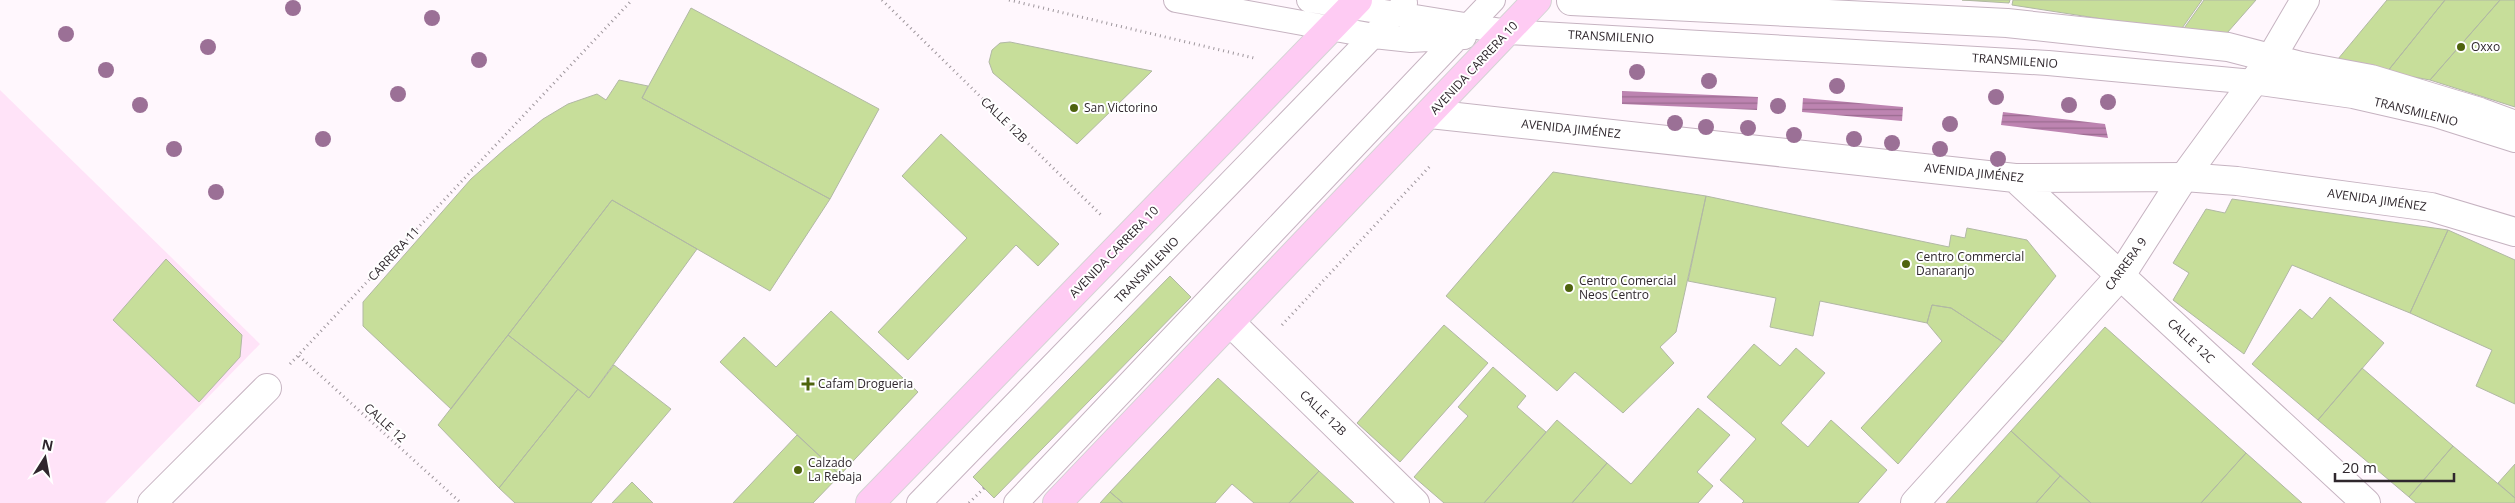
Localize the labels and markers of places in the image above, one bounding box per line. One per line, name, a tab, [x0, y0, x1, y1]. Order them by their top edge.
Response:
place label: Oxxo	[2471, 38, 2500, 55]
marker: Oxxo	[2455, 41, 2467, 53]
place label: San Victorino	[1084, 99, 1158, 116]
marker: San Victorino	[1068, 102, 1080, 114]
place label: Centro Commercial Danaranjo	[1916, 248, 2024, 279]
marker: Centro Commercial Danaranjo	[1900, 258, 1912, 270]
place label: Centro Comercial Neos Centro	[1579, 272, 1676, 303]
marker: Centro Comercial Neos Centro	[1563, 282, 1575, 294]
place label: Cafam Drogueria	[818, 375, 913, 392]
marker: Cafam Drogueria	[802, 378, 814, 390]
place label: Calzado La Rebaja	[808, 454, 862, 485]
marker: Calzado La Rebaja	[792, 464, 804, 476]

